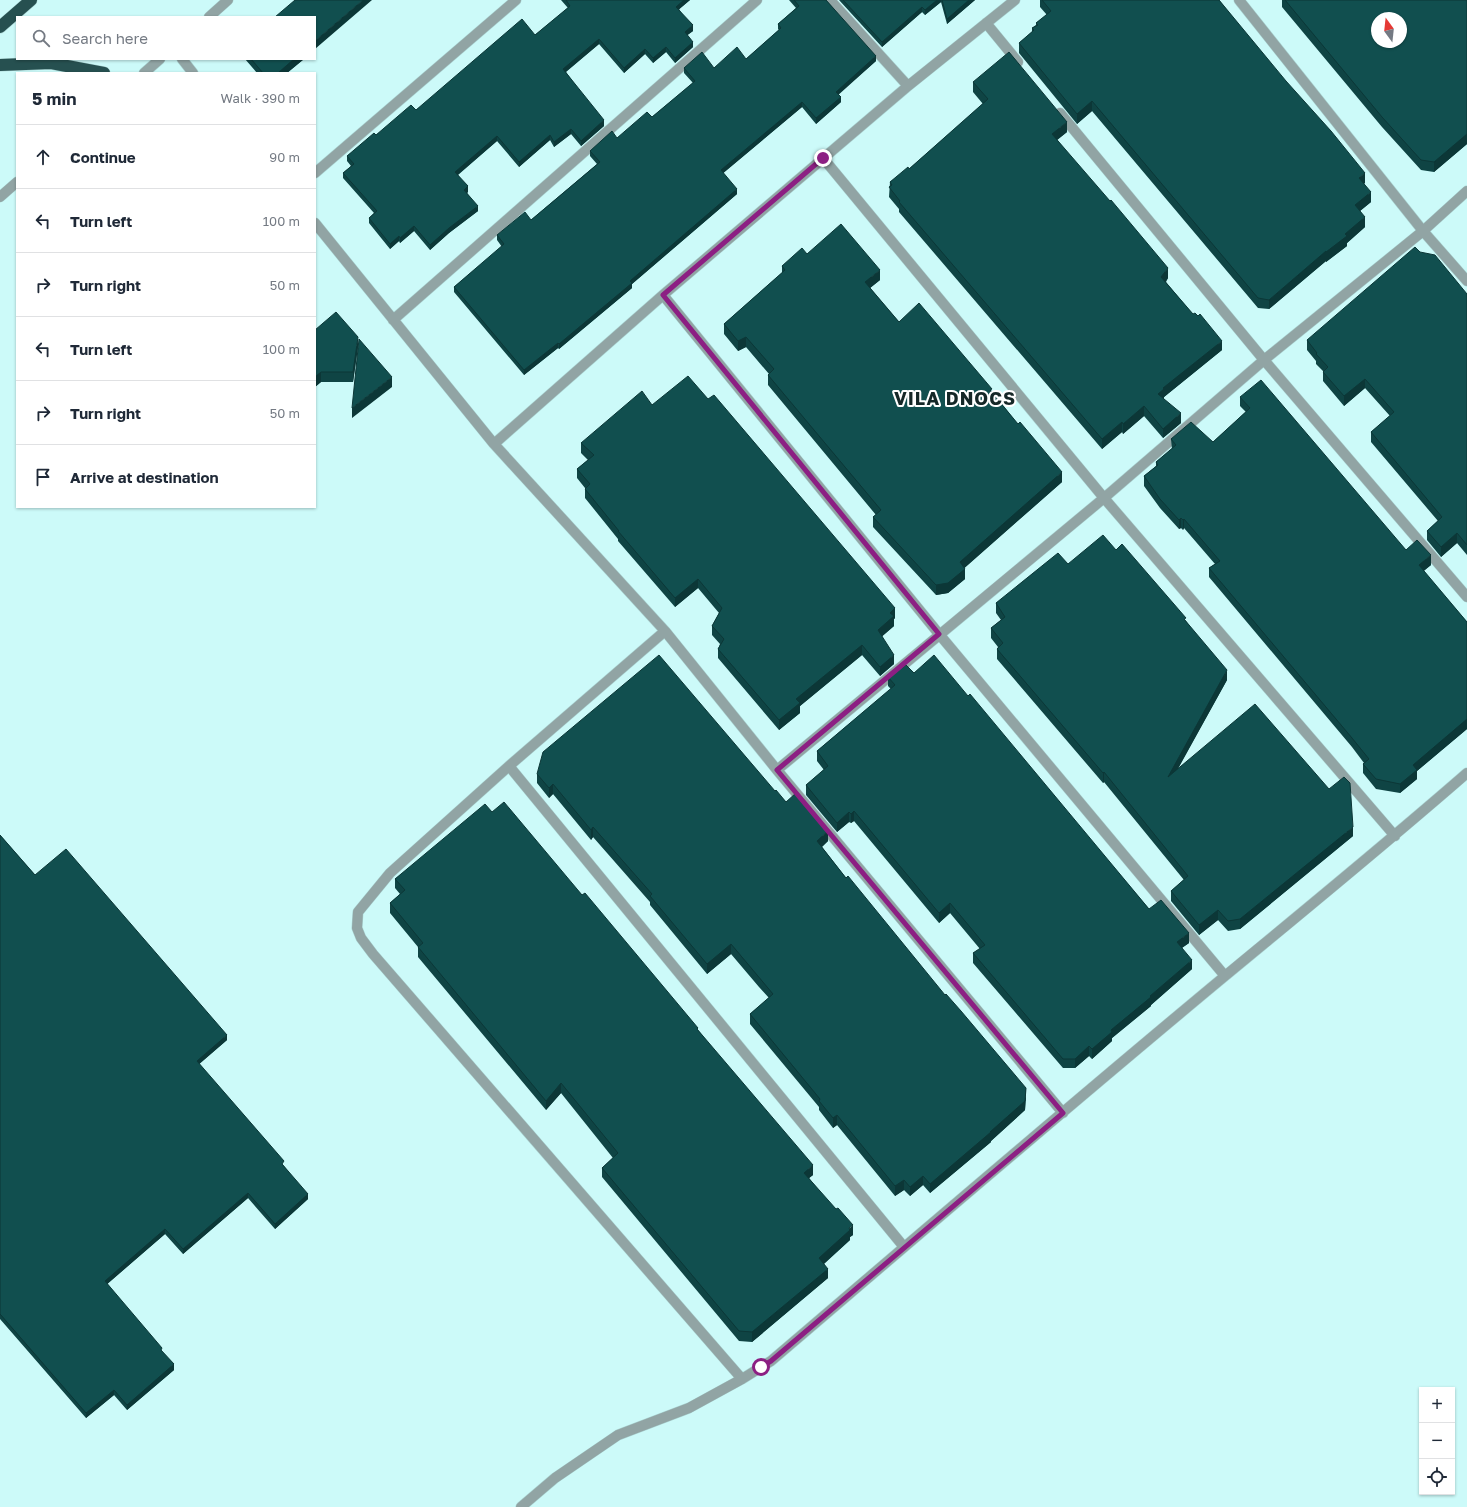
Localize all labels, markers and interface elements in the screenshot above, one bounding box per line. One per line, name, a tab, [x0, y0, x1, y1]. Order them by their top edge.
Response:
north arrow	[1371, 12, 1407, 48]
search box	[16, 16, 316, 60]
icon: search	[30, 27, 52, 49]
text: Search here	[62, 29, 148, 47]
text: 5 min	[32, 88, 76, 109]
text: Walk · 390 m	[221, 90, 300, 106]
icon: ahead	[32, 146, 54, 168]
text: Continue	[70, 148, 136, 166]
text: 90 m	[269, 149, 300, 165]
route end	[814, 149, 832, 167]
icon: left	[32, 210, 54, 232]
text: Turn left	[70, 212, 132, 230]
text: 100 m	[263, 213, 300, 229]
icon: right	[32, 274, 54, 296]
text: Turn right	[70, 276, 141, 294]
text: 50 m	[270, 277, 300, 293]
icon: left	[32, 338, 54, 360]
text: Turn left	[70, 340, 132, 358]
text: 100 m	[263, 341, 300, 357]
district label: VILA DNOCS	[894, 387, 1016, 409]
icon: right	[32, 402, 54, 424]
text: Turn right	[70, 404, 141, 422]
text: 50 m	[270, 405, 300, 421]
icon: arrive	[32, 466, 54, 488]
text: Arrive at destination	[70, 468, 219, 486]
route start	[752, 1358, 770, 1376]
map controls	[1419, 1387, 1455, 1495]
button: +	[1419, 1387, 1455, 1423]
button: −	[1419, 1423, 1455, 1459]
button: locate	[1419, 1459, 1455, 1495]

